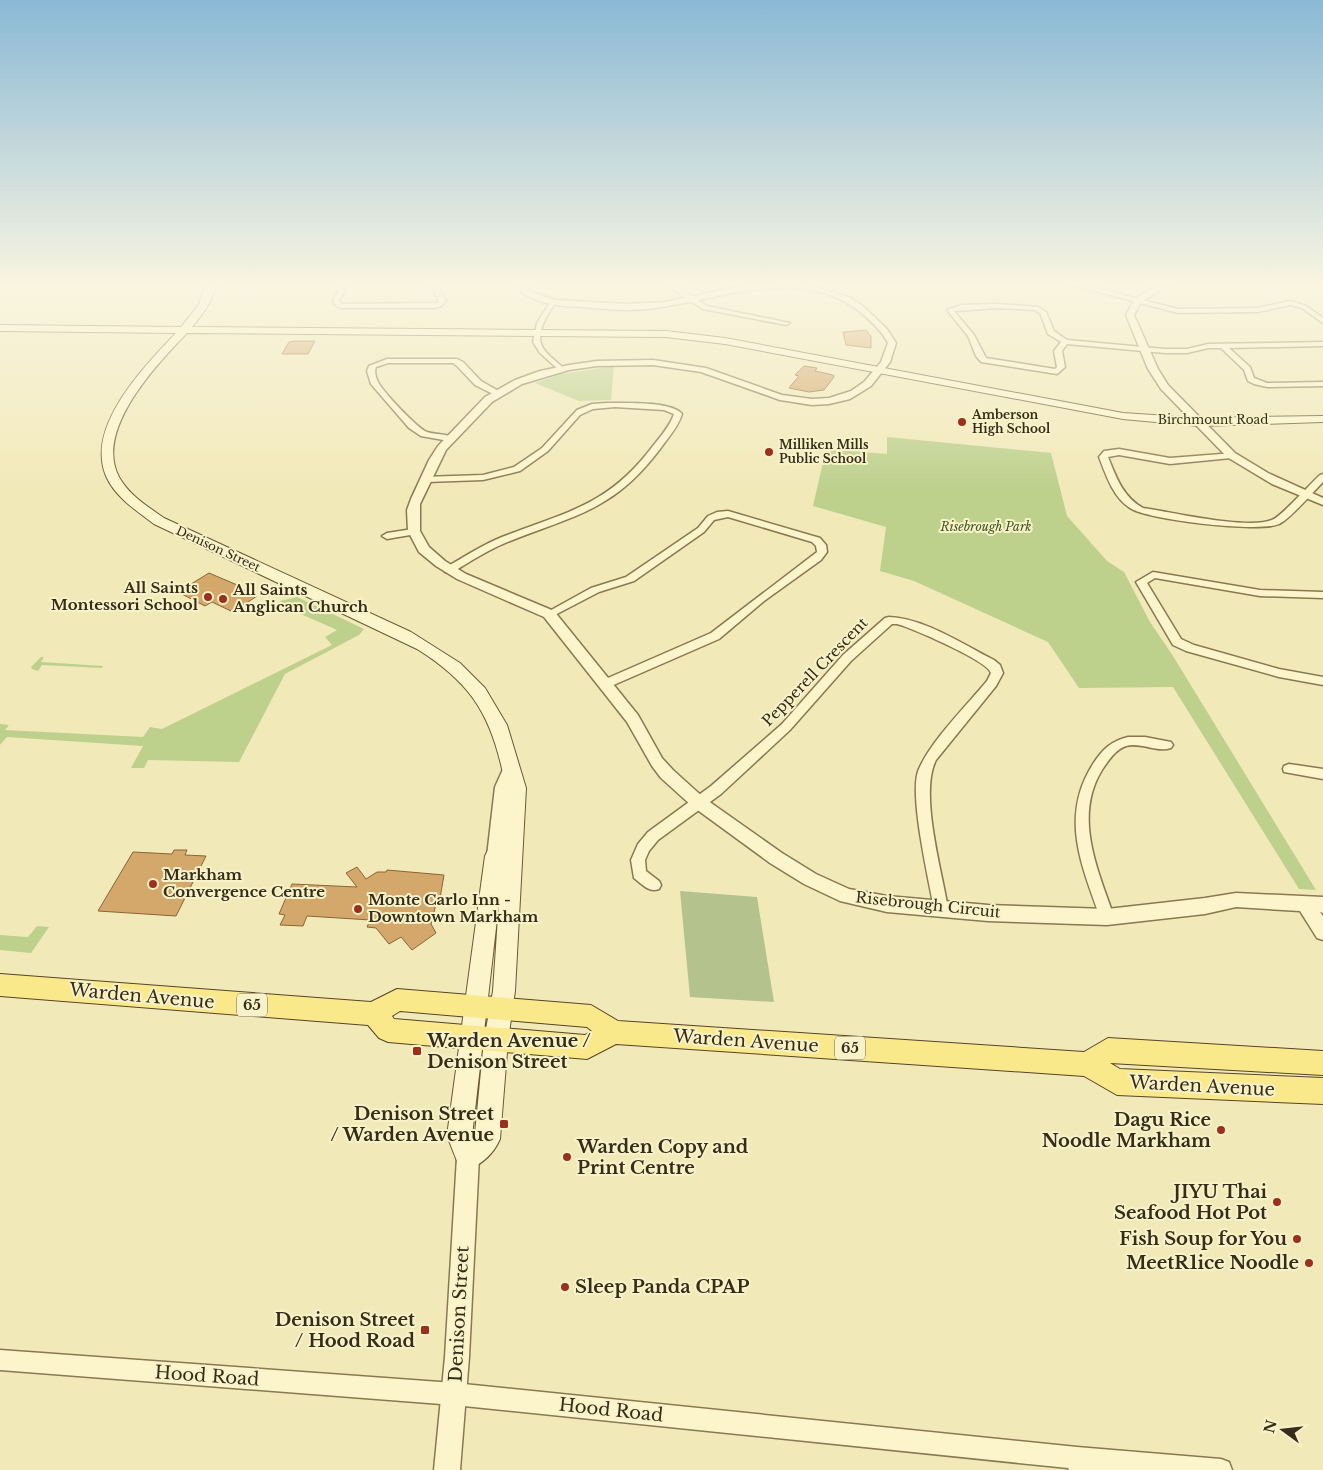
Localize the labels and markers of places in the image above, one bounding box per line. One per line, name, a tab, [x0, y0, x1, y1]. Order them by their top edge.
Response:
place label: Amberson High School	[971, 407, 1051, 436]
marker: Amberson High School	[956, 416, 968, 428]
place label: Milliken Mills Public School	[779, 437, 869, 466]
marker: Milliken Mills Public School	[763, 446, 775, 458]
place label: All Saints Montessori School	[51, 578, 199, 614]
place label: All Saints Anglican Church	[232, 580, 368, 616]
marker: All Saints Montessori School	[202, 591, 214, 603]
marker: All Saints Anglican Church	[217, 593, 229, 605]
place label: Markham Convergence Centre	[163, 865, 325, 901]
marker: Markham Convergence Centre	[147, 878, 159, 890]
place label: Monte Carlo Inn - Downtown Markham	[368, 890, 539, 926]
marker: Monte Carlo Inn - Downtown Markham	[352, 903, 364, 915]
place label: Warden Avenue / Denison Street	[426, 1030, 591, 1073]
marker: Warden Avenue / Denison Street	[411, 1045, 423, 1057]
place label: Denison Street / Warden Avenue	[330, 1103, 494, 1146]
place label: Dagu Rice Noodle Markham	[1042, 1109, 1211, 1152]
marker: Denison Street / Warden Avenue	[498, 1118, 510, 1130]
marker: Dagu Rice Noodle Markham	[1215, 1124, 1227, 1136]
place label: Warden Copy and Print Centre	[576, 1136, 749, 1179]
marker: Warden Copy and Print Centre	[561, 1151, 573, 1163]
place label: JIYU Thai Seafood Hot Pot	[1114, 1181, 1267, 1224]
marker: JIYU Thai Seafood Hot Pot	[1271, 1196, 1283, 1208]
place label: Fish Soup for You	[1119, 1228, 1287, 1250]
marker: Fish Soup for You	[1291, 1233, 1303, 1245]
place label: MeetR1ice Noodle	[1126, 1252, 1299, 1274]
marker: MeetR1ice Noodle	[1303, 1257, 1315, 1269]
place label: Sleep Panda CPAP	[575, 1276, 750, 1298]
marker: Sleep Panda CPAP	[559, 1281, 571, 1293]
place label: Denison Street / Hood Road	[275, 1309, 415, 1352]
marker: Denison Street / Hood Road	[419, 1324, 431, 1336]

